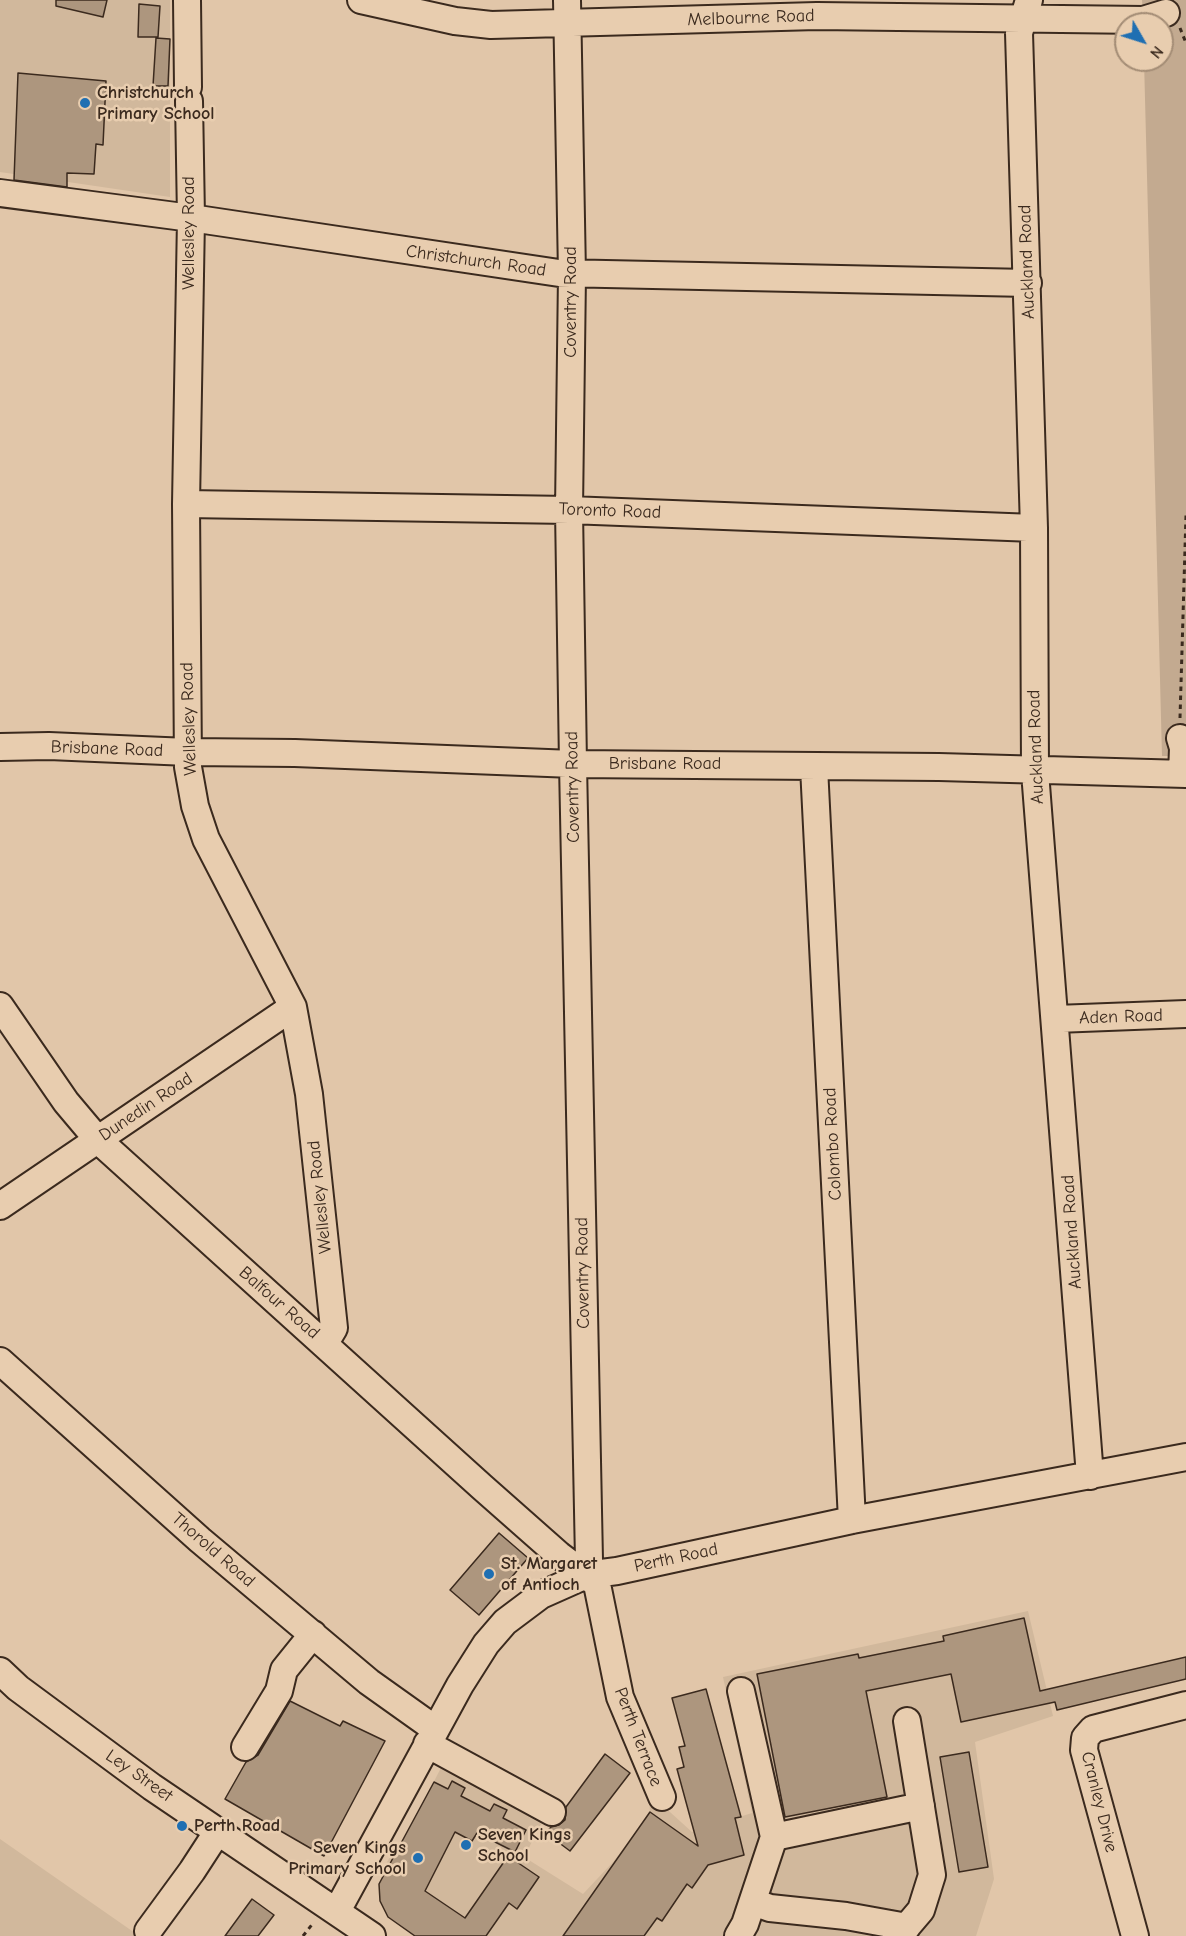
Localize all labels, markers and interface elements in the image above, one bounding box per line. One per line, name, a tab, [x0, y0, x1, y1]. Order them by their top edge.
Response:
street label: Melbourne Road	[687, 5, 815, 31]
north arrow	[1114, 12, 1174, 72]
text: N	[1146, 42, 1167, 62]
place label: Christchurch Primary School	[97, 82, 215, 124]
marker: Christchurch Primary School	[78, 96, 92, 110]
street label: Wellesley Road	[178, 176, 200, 290]
street label: Auckland Road	[1014, 204, 1040, 320]
street label: Christchurch Road	[404, 240, 548, 282]
street label: Coventry Road	[560, 246, 582, 358]
street label: Toronto Road	[558, 498, 662, 524]
street label: Wellesley Road	[176, 662, 202, 776]
street label: Auckland Road	[1023, 689, 1049, 805]
street label: Coventry Road	[561, 731, 585, 843]
street label: Brisbane Road	[50, 736, 164, 762]
street label: Brisbane Road	[609, 753, 721, 775]
street label: Aden Road	[1079, 1005, 1163, 1029]
street label: Dunedin Road	[95, 1068, 197, 1146]
street label: Colombo Road	[819, 1087, 847, 1201]
street label: Wellesley Road	[303, 1139, 337, 1255]
street label: Auckland Road	[1057, 1174, 1087, 1290]
street label: Coventry Road	[571, 1217, 595, 1329]
street label: Balfour Road	[234, 1262, 324, 1344]
street label: Thorold Road	[167, 1508, 259, 1592]
street label: Perth Road	[632, 1539, 720, 1577]
place label: St. Margaret of Antioch	[501, 1553, 597, 1596]
marker: St. Margaret of Antioch	[482, 1567, 496, 1581]
street label: Perth Terrace	[609, 1684, 667, 1790]
street label: Ley Street	[101, 1745, 177, 1807]
street label: Cranley Drive	[1076, 1749, 1122, 1855]
place label: Perth Road	[194, 1815, 280, 1837]
marker: Perth Road	[175, 1819, 189, 1833]
place label: Seven Kings School	[478, 1824, 571, 1866]
place label: Seven Kings Primary School	[288, 1837, 406, 1880]
marker: Seven Kings School	[459, 1838, 473, 1852]
marker: Seven Kings Primary School	[411, 1851, 425, 1865]

